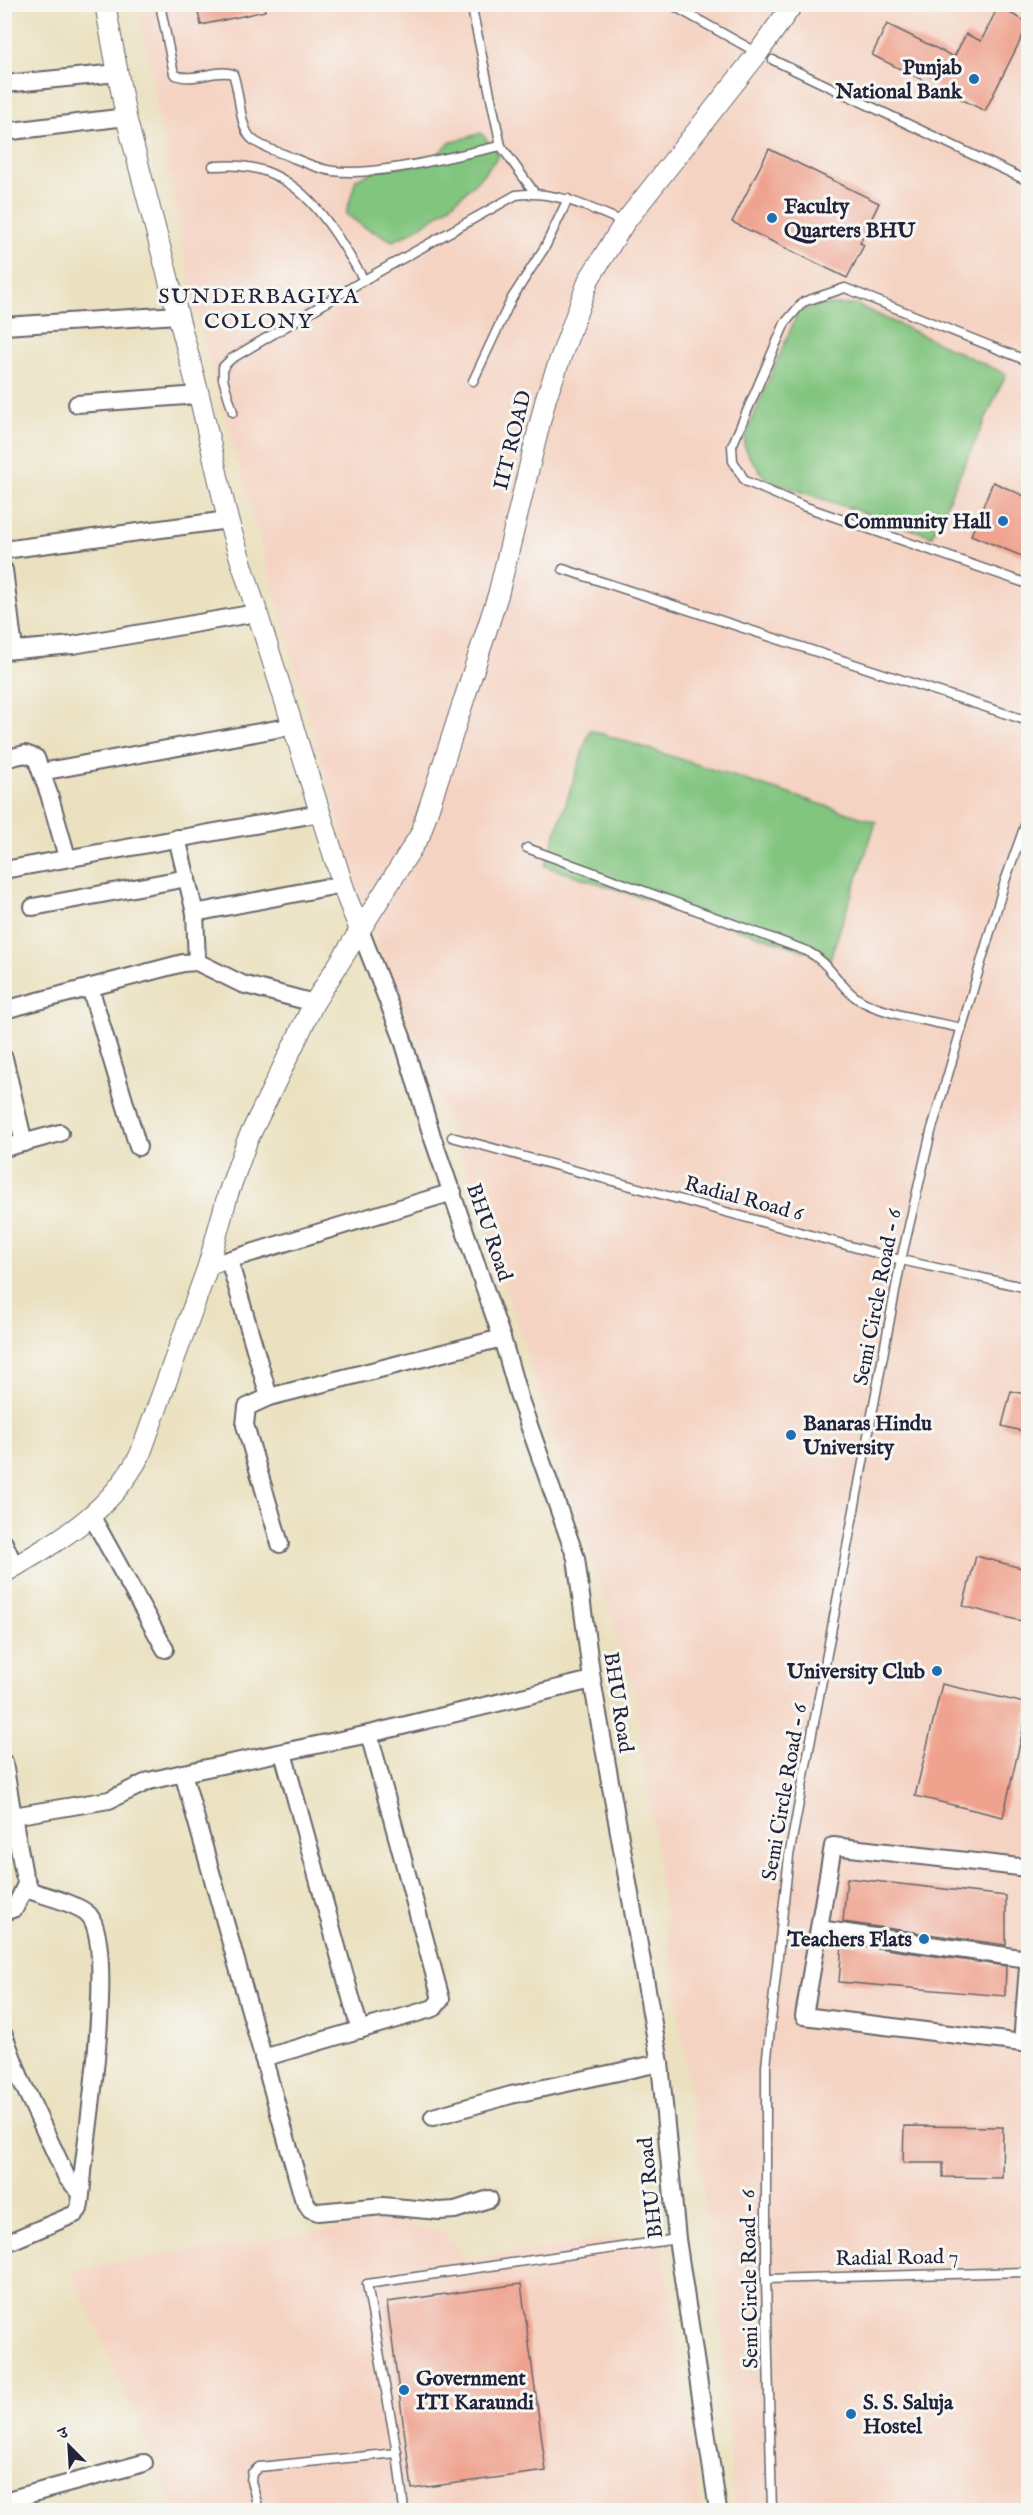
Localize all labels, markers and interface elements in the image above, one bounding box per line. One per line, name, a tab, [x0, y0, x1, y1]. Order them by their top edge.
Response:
place label: Punjab National Bank	[834, 55, 963, 106]
marker: Punjab National Bank	[967, 72, 981, 86]
place label: Faculty Quarters BHU	[784, 194, 916, 245]
marker: Faculty Quarters BHU	[765, 211, 779, 225]
district label: SUNDERBAGIYA COLONY	[158, 283, 360, 336]
street label: IIT ROAD	[488, 388, 539, 493]
place label: Community Hall	[844, 509, 992, 536]
marker: Community Hall	[996, 514, 1010, 528]
street label: Radial Road 6	[681, 1171, 807, 1229]
street label: BHU Road	[459, 1180, 518, 1286]
street label: Semi Circle Road - 6	[848, 1206, 909, 1388]
place label: Banaras Hindu University	[802, 1411, 932, 1462]
marker: Banaras Hindu University	[784, 1428, 798, 1442]
street label: BHU Road	[596, 1650, 639, 1755]
place label: University Club	[786, 1659, 925, 1686]
marker: University Club	[930, 1664, 944, 1678]
street label: Semi Circle Road - 6	[757, 1701, 815, 1883]
place label: Teachers Flats	[787, 1927, 912, 1954]
marker: Teachers Flats	[917, 1932, 931, 1946]
street label: BHU Road	[633, 2135, 670, 2240]
street label: Semi Circle Road - 6	[735, 2188, 766, 2369]
street label: Radial Road 7	[835, 2244, 959, 2273]
place label: Government ITI Karaundi	[416, 2366, 534, 2417]
marker: Government ITI Karaundi	[397, 2383, 411, 2397]
place label: S. S. Saluja Hostel	[863, 2390, 954, 2441]
marker: S. S. Saluja Hostel	[844, 2407, 858, 2421]
north arrow	[39, 2416, 99, 2476]
text: उ	[55, 2423, 73, 2445]

